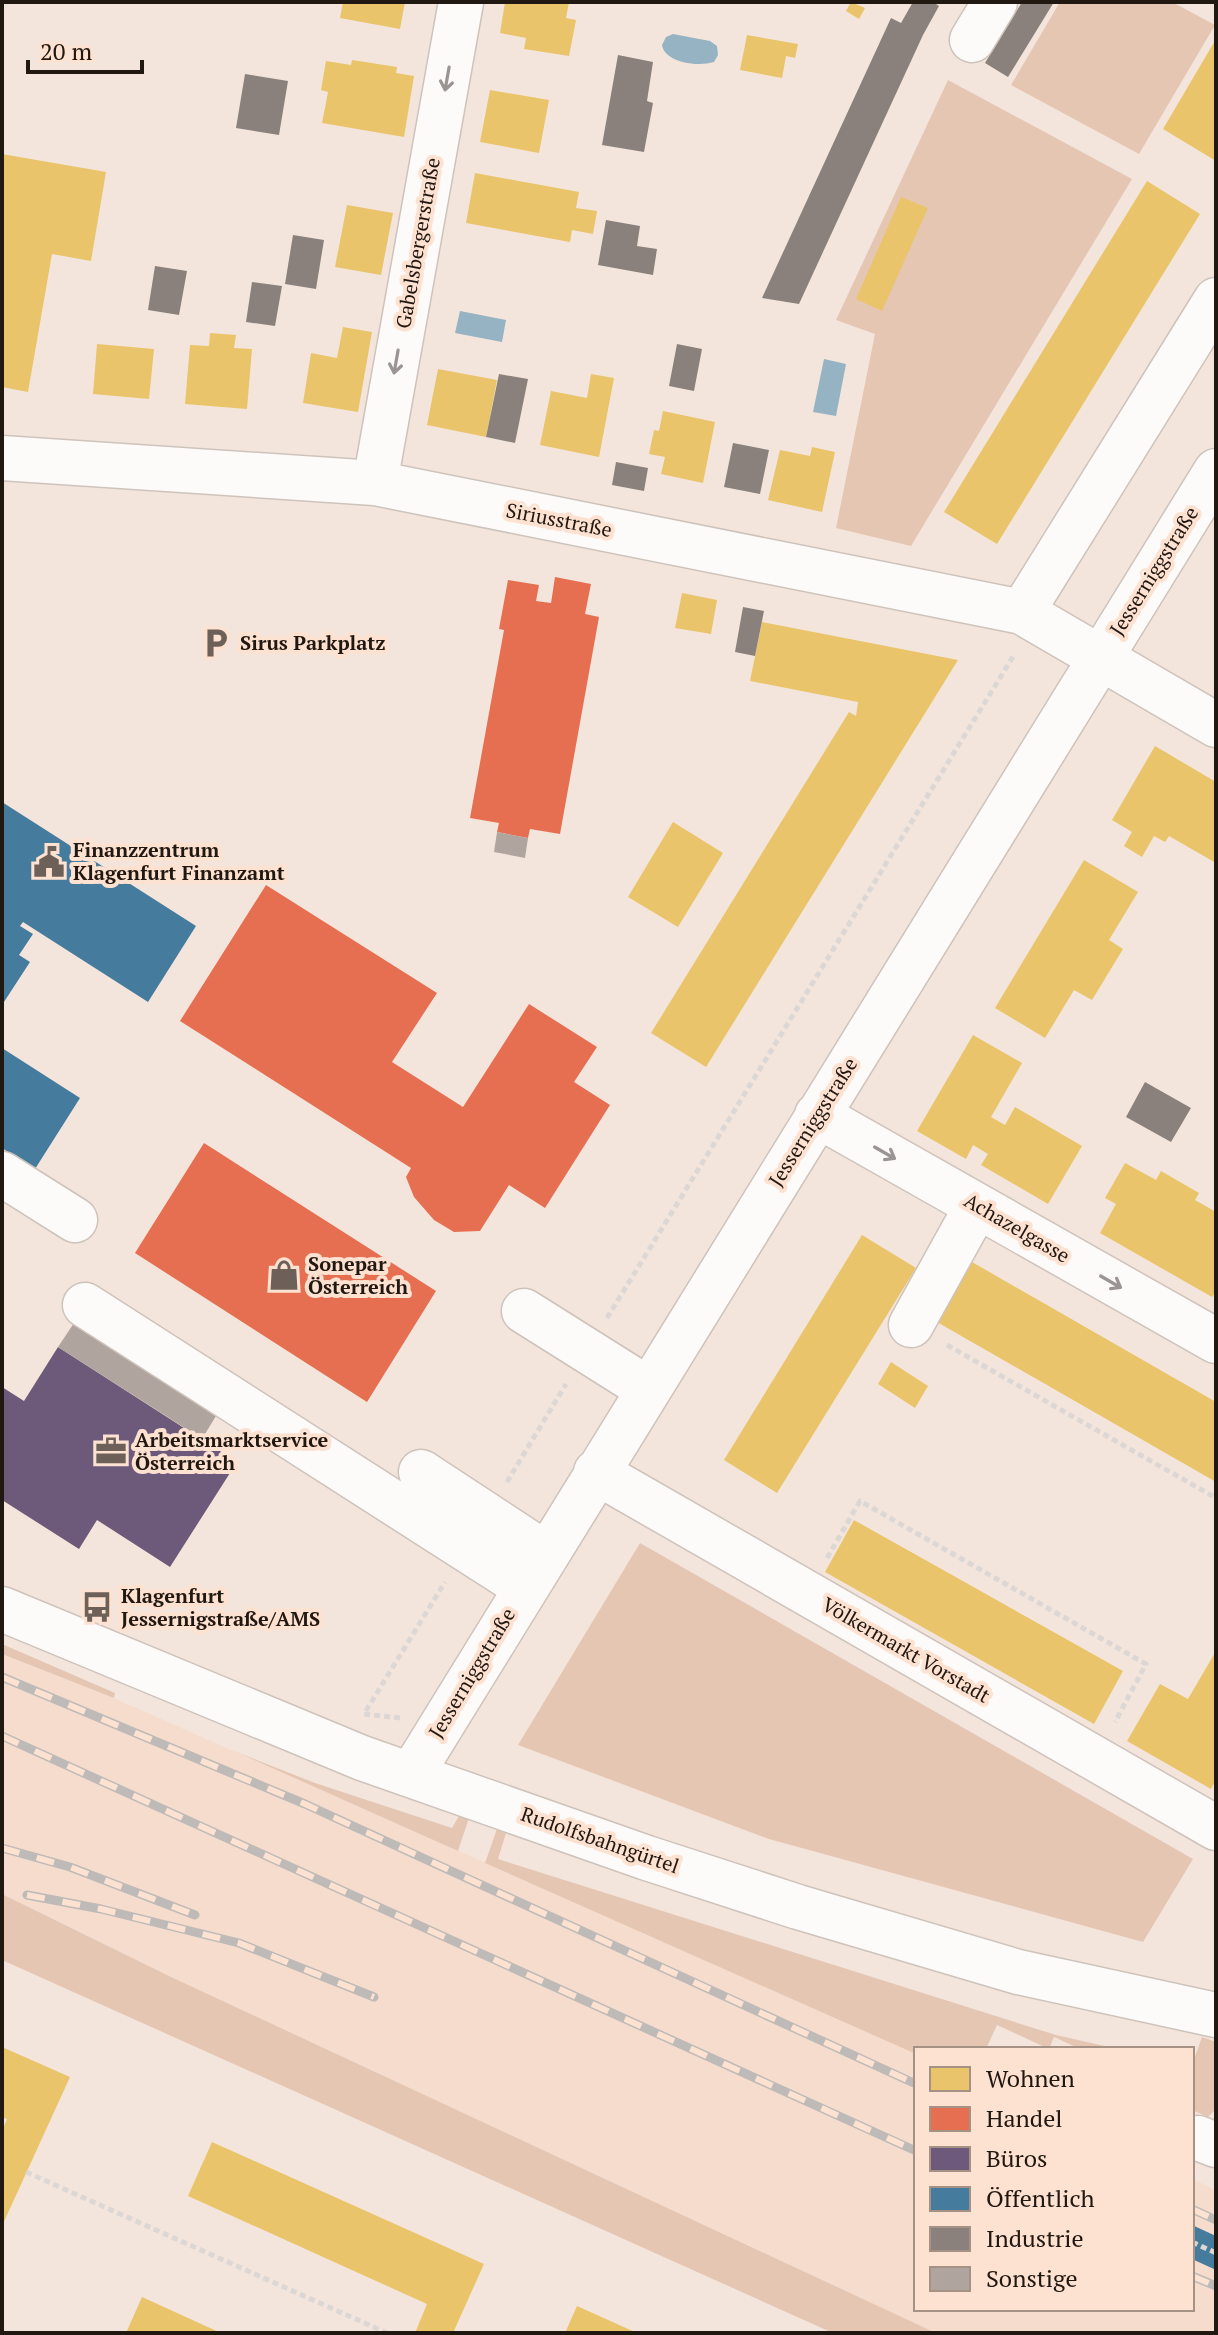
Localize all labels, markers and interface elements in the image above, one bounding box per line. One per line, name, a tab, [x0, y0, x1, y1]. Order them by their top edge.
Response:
scale bar	[28, 24, 142, 74]
text: 20 m	[40, 35, 92, 67]
one-way arrow	[439, 66, 454, 91]
street label: Gabelsbergerstraße	[389, 155, 446, 330]
one-way arrow	[388, 349, 403, 374]
street label: Siriusstraße	[504, 496, 614, 543]
street label: Jesserniggstraße	[1103, 501, 1204, 640]
parking icon: Sirus Parkplatz	[199, 626, 233, 660]
place label: Sirus Parkplatz	[240, 629, 386, 656]
place label: Finanzzentrum Klagenfurt Finanzamt	[73, 836, 285, 886]
public building icon: Finanzzentrum Klagenfurt Finanzamt	[32, 845, 66, 879]
street label: Jesserniggstraße	[762, 1052, 863, 1191]
one-way arrow	[873, 1145, 896, 1161]
street label: Achazelgasse	[960, 1186, 1075, 1269]
place label: Sonepar Österreich	[308, 1250, 408, 1300]
shop icon: Sonepar Österreich	[267, 1258, 301, 1292]
one-way arrow	[1099, 1274, 1122, 1290]
place label: Arbeitsmarktservice Österreich	[135, 1426, 329, 1476]
office icon: Arbeitsmarktservice Österreich	[94, 1434, 128, 1468]
place label: Klagenfurt Jessernigstraße/AMS	[121, 1582, 320, 1632]
bus stop icon: Klagenfurt Jessernigstraße/AMS	[80, 1590, 114, 1624]
street label: Völkermarkt Vorstadt	[817, 1590, 996, 1709]
street label: Jesserniggstraße	[422, 1603, 521, 1743]
street label: Rudolfsbahngürtel	[517, 1800, 683, 1879]
legend	[914, 2047, 1194, 2311]
text: Wohnen	[986, 2062, 1075, 2094]
text: Handel	[986, 2102, 1062, 2134]
text: Büros	[986, 2142, 1047, 2174]
text: Öffentlich	[986, 2182, 1095, 2214]
text: Industrie	[986, 2222, 1084, 2254]
text: Sonstige	[986, 2262, 1078, 2294]

